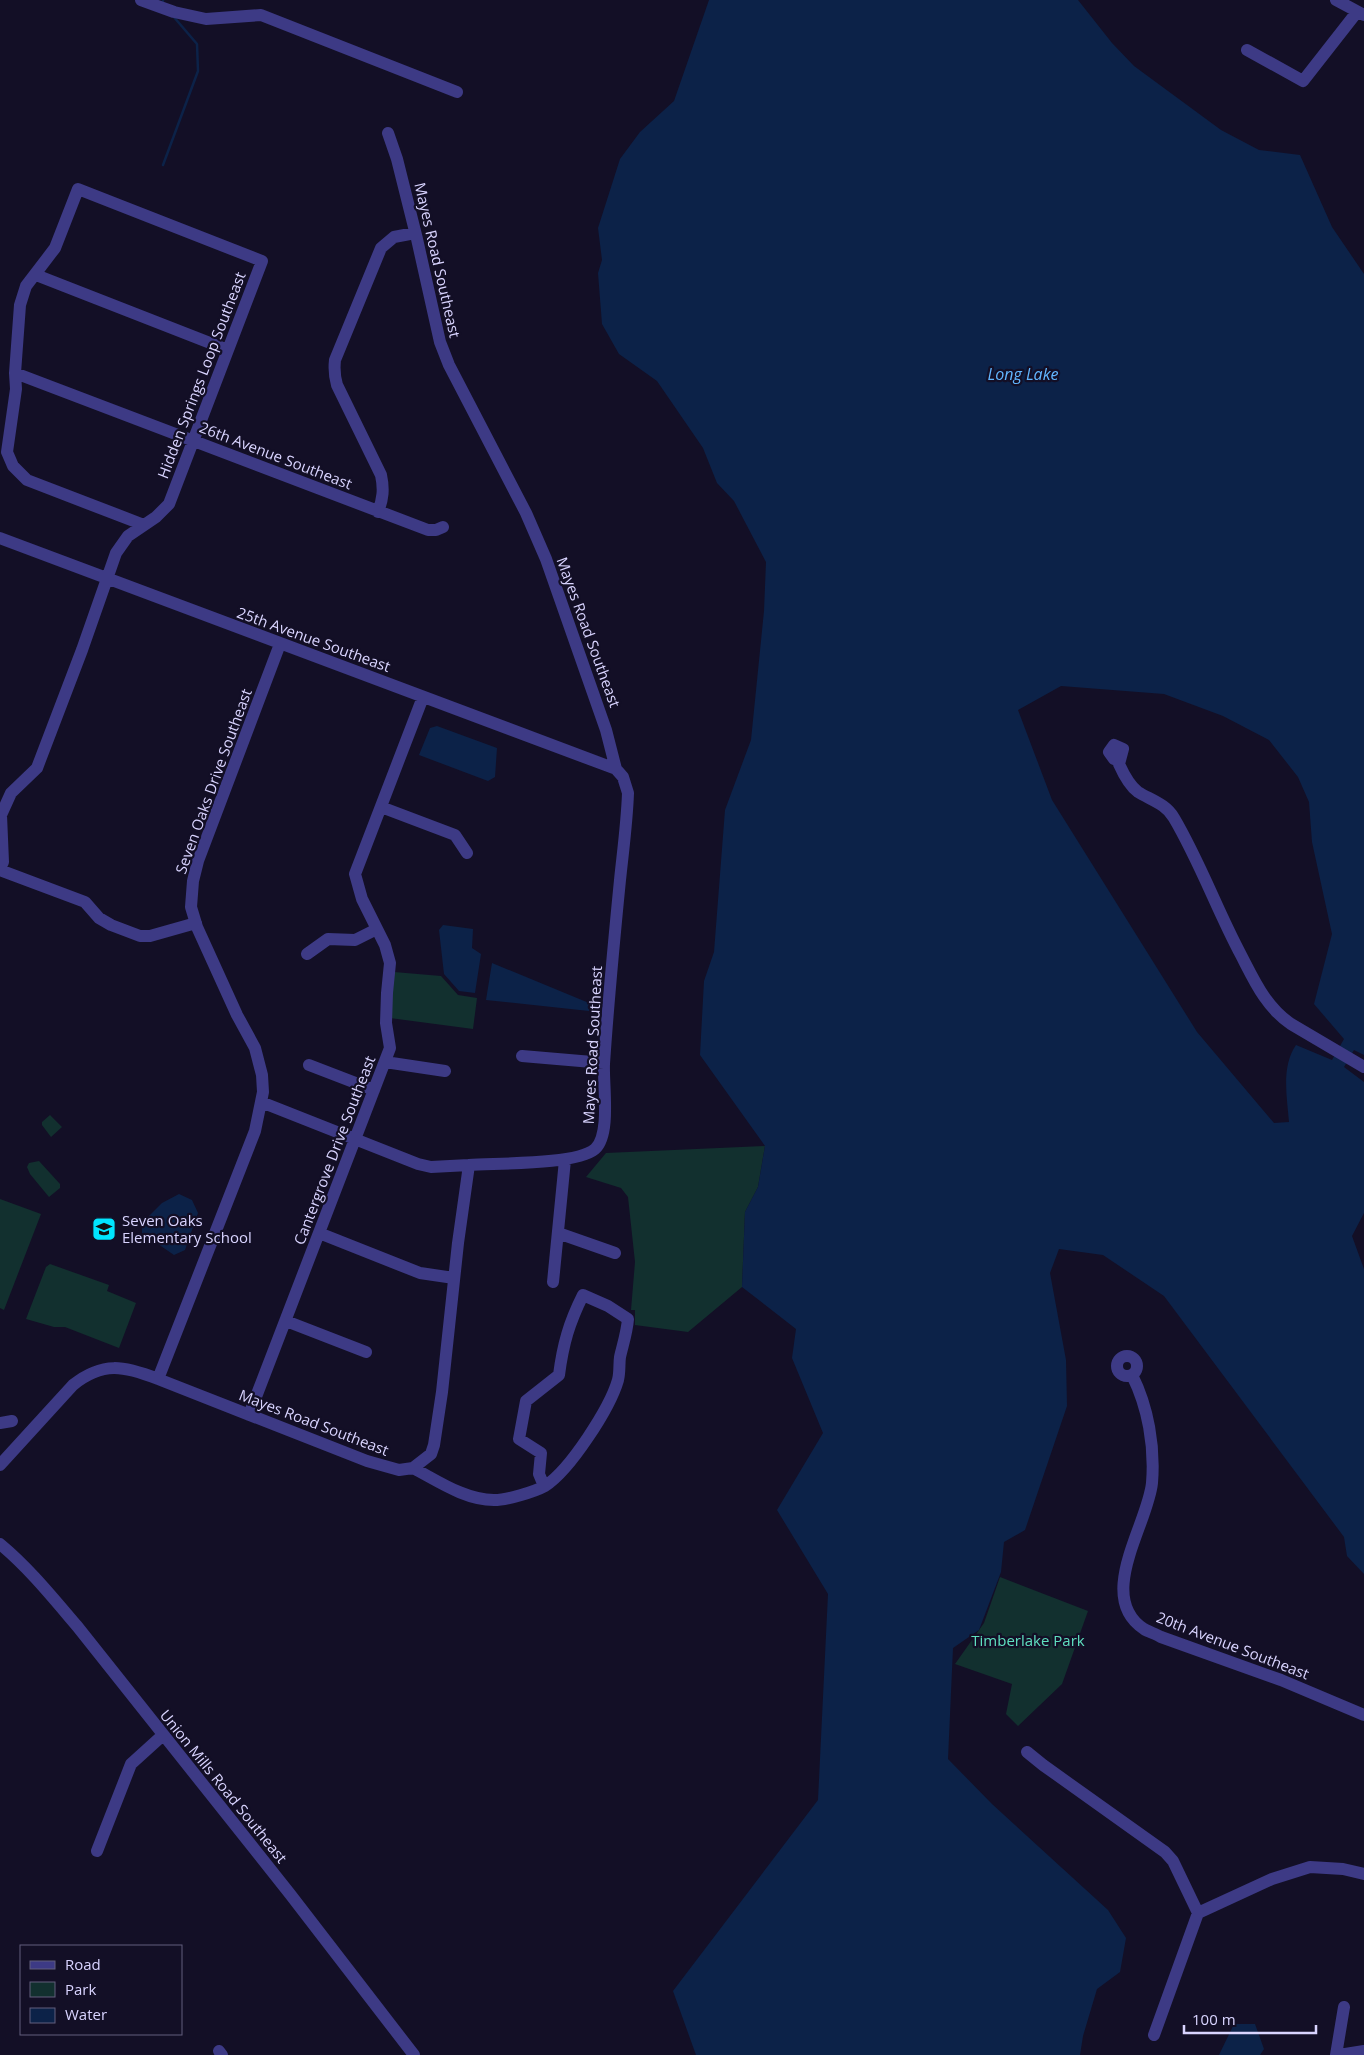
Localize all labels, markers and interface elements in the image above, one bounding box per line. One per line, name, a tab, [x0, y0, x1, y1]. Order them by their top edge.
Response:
street label: Mayes Road Southeast	[410, 180, 466, 340]
street label: Hidden Springs Loop Southeast	[152, 269, 250, 481]
water label: Long Lake	[988, 363, 1058, 385]
street label: 26th Avenue Southeast	[197, 417, 355, 493]
street label: Mayes Road Southeast	[552, 554, 626, 710]
street label: 25th Avenue Southeast	[234, 602, 394, 676]
street label: Seven Oaks Drive Southeast	[170, 686, 256, 876]
street label: Mayes Road Southeast	[578, 965, 606, 1125]
street label: Cantergrove Drive Southeast	[289, 1053, 379, 1247]
place label: Seven Oaks Elementary School	[122, 1210, 252, 1247]
school or university icon: Seven Oaks Elementary School	[91, 1216, 117, 1242]
street label: Mayes Road Southeast	[236, 1384, 392, 1460]
street label: 20th Avenue Southeast	[1154, 1607, 1312, 1683]
park label: Timberlake Park	[971, 1630, 1085, 1650]
street label: Union Mills Road Southeast	[156, 1705, 292, 1867]
legend	[20, 1945, 182, 2035]
text: Road	[65, 1954, 101, 1974]
text: Park	[65, 1979, 96, 1999]
scale bar	[1184, 2002, 1316, 2034]
text: Water	[65, 2004, 107, 2024]
text: 100 m	[1192, 2009, 1236, 2029]

